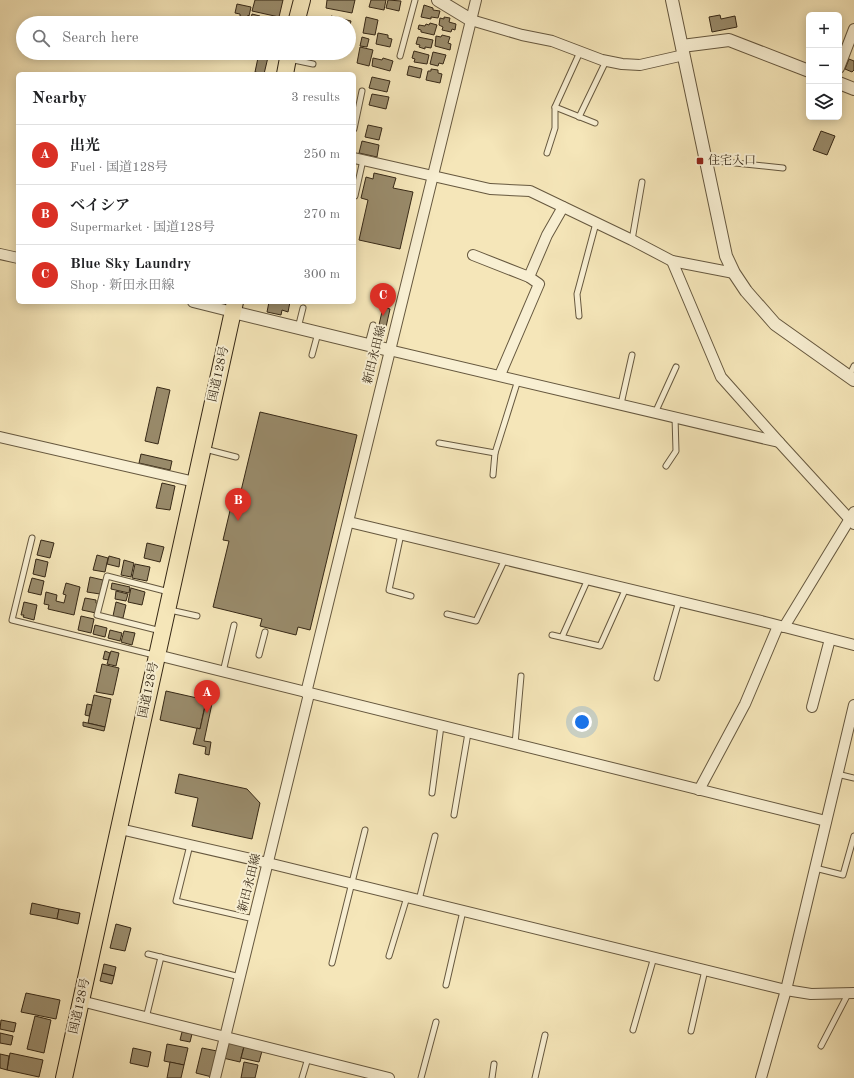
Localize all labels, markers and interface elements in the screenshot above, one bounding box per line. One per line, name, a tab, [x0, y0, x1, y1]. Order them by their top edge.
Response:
map controls	[806, 12, 842, 120]
button: +	[806, 12, 842, 48]
search box	[16, 16, 356, 60]
icon: search	[30, 27, 52, 49]
text: Search here	[62, 31, 139, 46]
button: −	[806, 48, 842, 84]
button: layers	[806, 84, 842, 120]
text: Nearby	[32, 90, 87, 107]
text: 3 results	[291, 91, 340, 104]
text: 出光	[70, 139, 100, 154]
text: A	[40, 148, 50, 161]
text: 250 m	[303, 148, 340, 161]
place label: 住宅入口	[708, 153, 756, 167]
marker: 住宅入口	[695, 156, 705, 166]
text: Fuel · 国道128号	[70, 161, 168, 174]
text: ベイシア	[70, 199, 130, 214]
text: B	[40, 208, 50, 221]
text: 270 m	[303, 208, 340, 221]
text: Supermarket · 国道128号	[70, 221, 215, 234]
text: Blue Sky Laundry	[70, 257, 191, 272]
text: C	[41, 268, 49, 281]
text: 300 m	[303, 268, 340, 281]
text: Shop · 新田永田線	[70, 279, 174, 292]
pin: C	[370, 283, 396, 316]
street label: 新田永田線	[360, 324, 388, 386]
street label: 国道128号	[205, 344, 231, 403]
pin: B	[225, 488, 251, 521]
street label: 国道128号	[135, 661, 161, 719]
pin: A	[194, 680, 220, 713]
your location	[572, 712, 592, 732]
street label: 新田永田線	[235, 852, 263, 914]
street label: 国道128号	[66, 976, 92, 1035]

